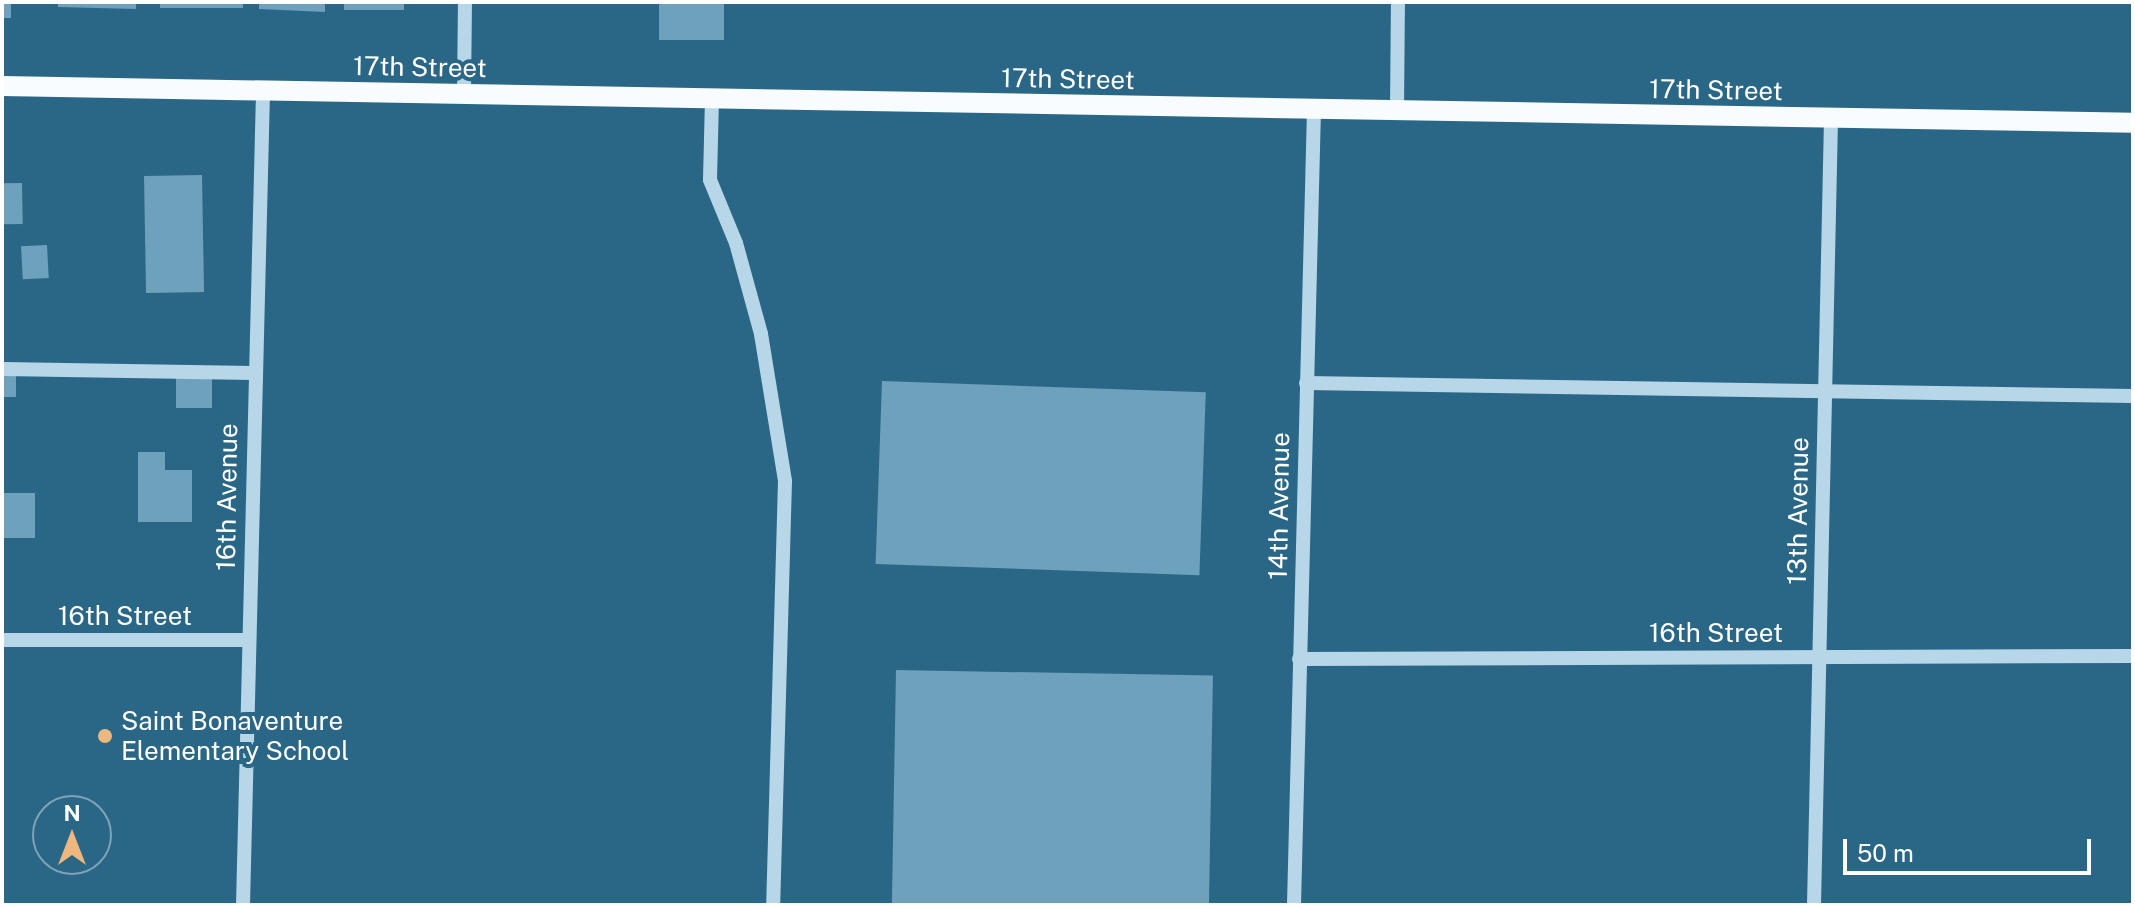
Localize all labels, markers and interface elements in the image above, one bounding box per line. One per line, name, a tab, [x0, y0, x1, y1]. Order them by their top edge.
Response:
street label: 17th Street	[353, 50, 487, 84]
street label: 17th Street	[1001, 62, 1135, 96]
street label: 17th Street	[1649, 73, 1783, 107]
street label: 16th Avenue	[210, 423, 244, 571]
street label: 14th Avenue	[1262, 432, 1296, 580]
street label: 13th Avenue	[1781, 437, 1815, 585]
street label: 16th Street	[58, 600, 192, 632]
street label: 16th Street	[1649, 617, 1783, 649]
place label: Saint Bonaventure Elementary School	[121, 705, 349, 766]
marker: Saint Bonaventure Elementary School	[96, 727, 114, 745]
north arrow	[32, 795, 112, 875]
text: N	[63, 800, 81, 826]
scale bar	[1847, 823, 2095, 873]
text: 50 m	[1857, 839, 1914, 867]

